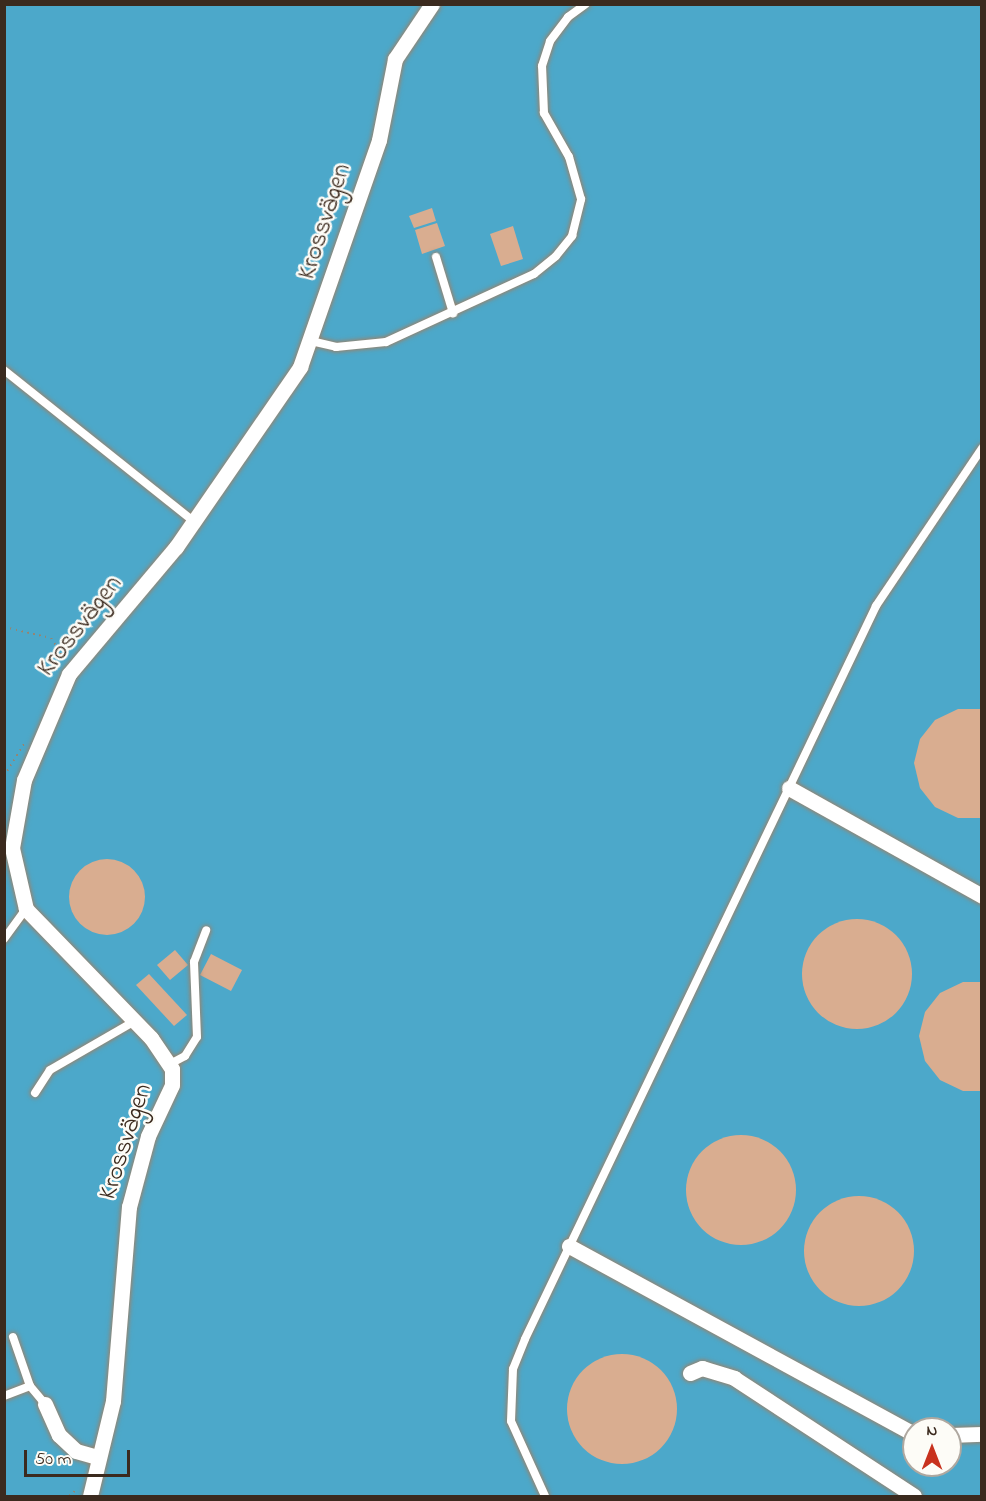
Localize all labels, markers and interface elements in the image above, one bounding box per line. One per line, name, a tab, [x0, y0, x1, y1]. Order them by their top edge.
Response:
street label: Krossvägen	[293, 160, 359, 284]
street label: Krossvägen	[32, 570, 130, 684]
street label: Krossvägen	[94, 1080, 160, 1204]
north arrow	[902, 1417, 962, 1477]
text: N	[927, 1419, 937, 1443]
scale bar	[27, 1438, 134, 1476]
text: 50 m	[35, 1447, 72, 1473]

